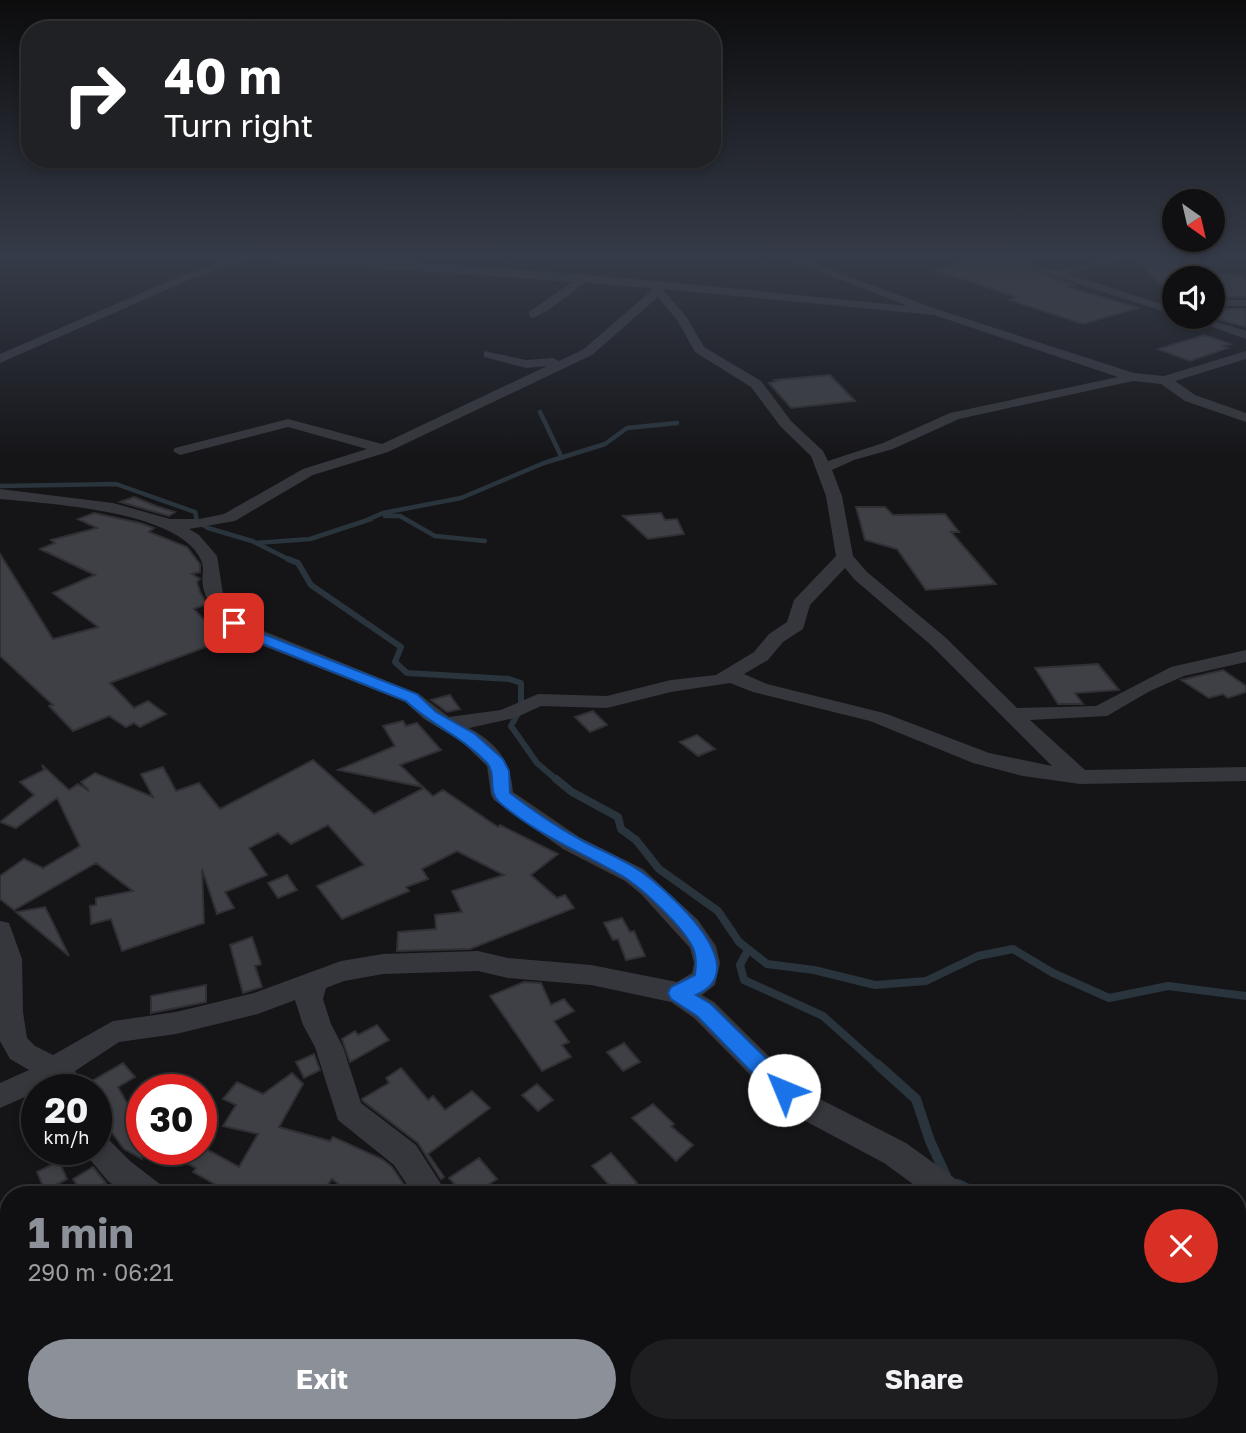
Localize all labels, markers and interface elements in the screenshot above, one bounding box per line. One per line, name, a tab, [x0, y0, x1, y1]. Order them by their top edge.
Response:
text: 40 m	[164, 46, 282, 105]
icon: right	[49, 49, 140, 140]
text: Turn right	[164, 106, 313, 144]
north arrow	[1162, 189, 1225, 252]
map controls	[1162, 189, 1225, 329]
button: sound	[1162, 266, 1225, 329]
pin	[204, 593, 264, 653]
icon: arrive	[215, 604, 253, 642]
position arrow	[747, 1053, 821, 1127]
speed limit sign: 30	[126, 1074, 217, 1165]
text: 20	[44, 1089, 89, 1131]
text: km/h	[44, 1126, 89, 1148]
text: 1 min	[28, 1207, 134, 1257]
button: close	[1144, 1209, 1218, 1283]
text: 290 m · 06:21	[28, 1258, 174, 1286]
button: Exit	[28, 1339, 616, 1419]
button: Share	[630, 1339, 1218, 1419]

